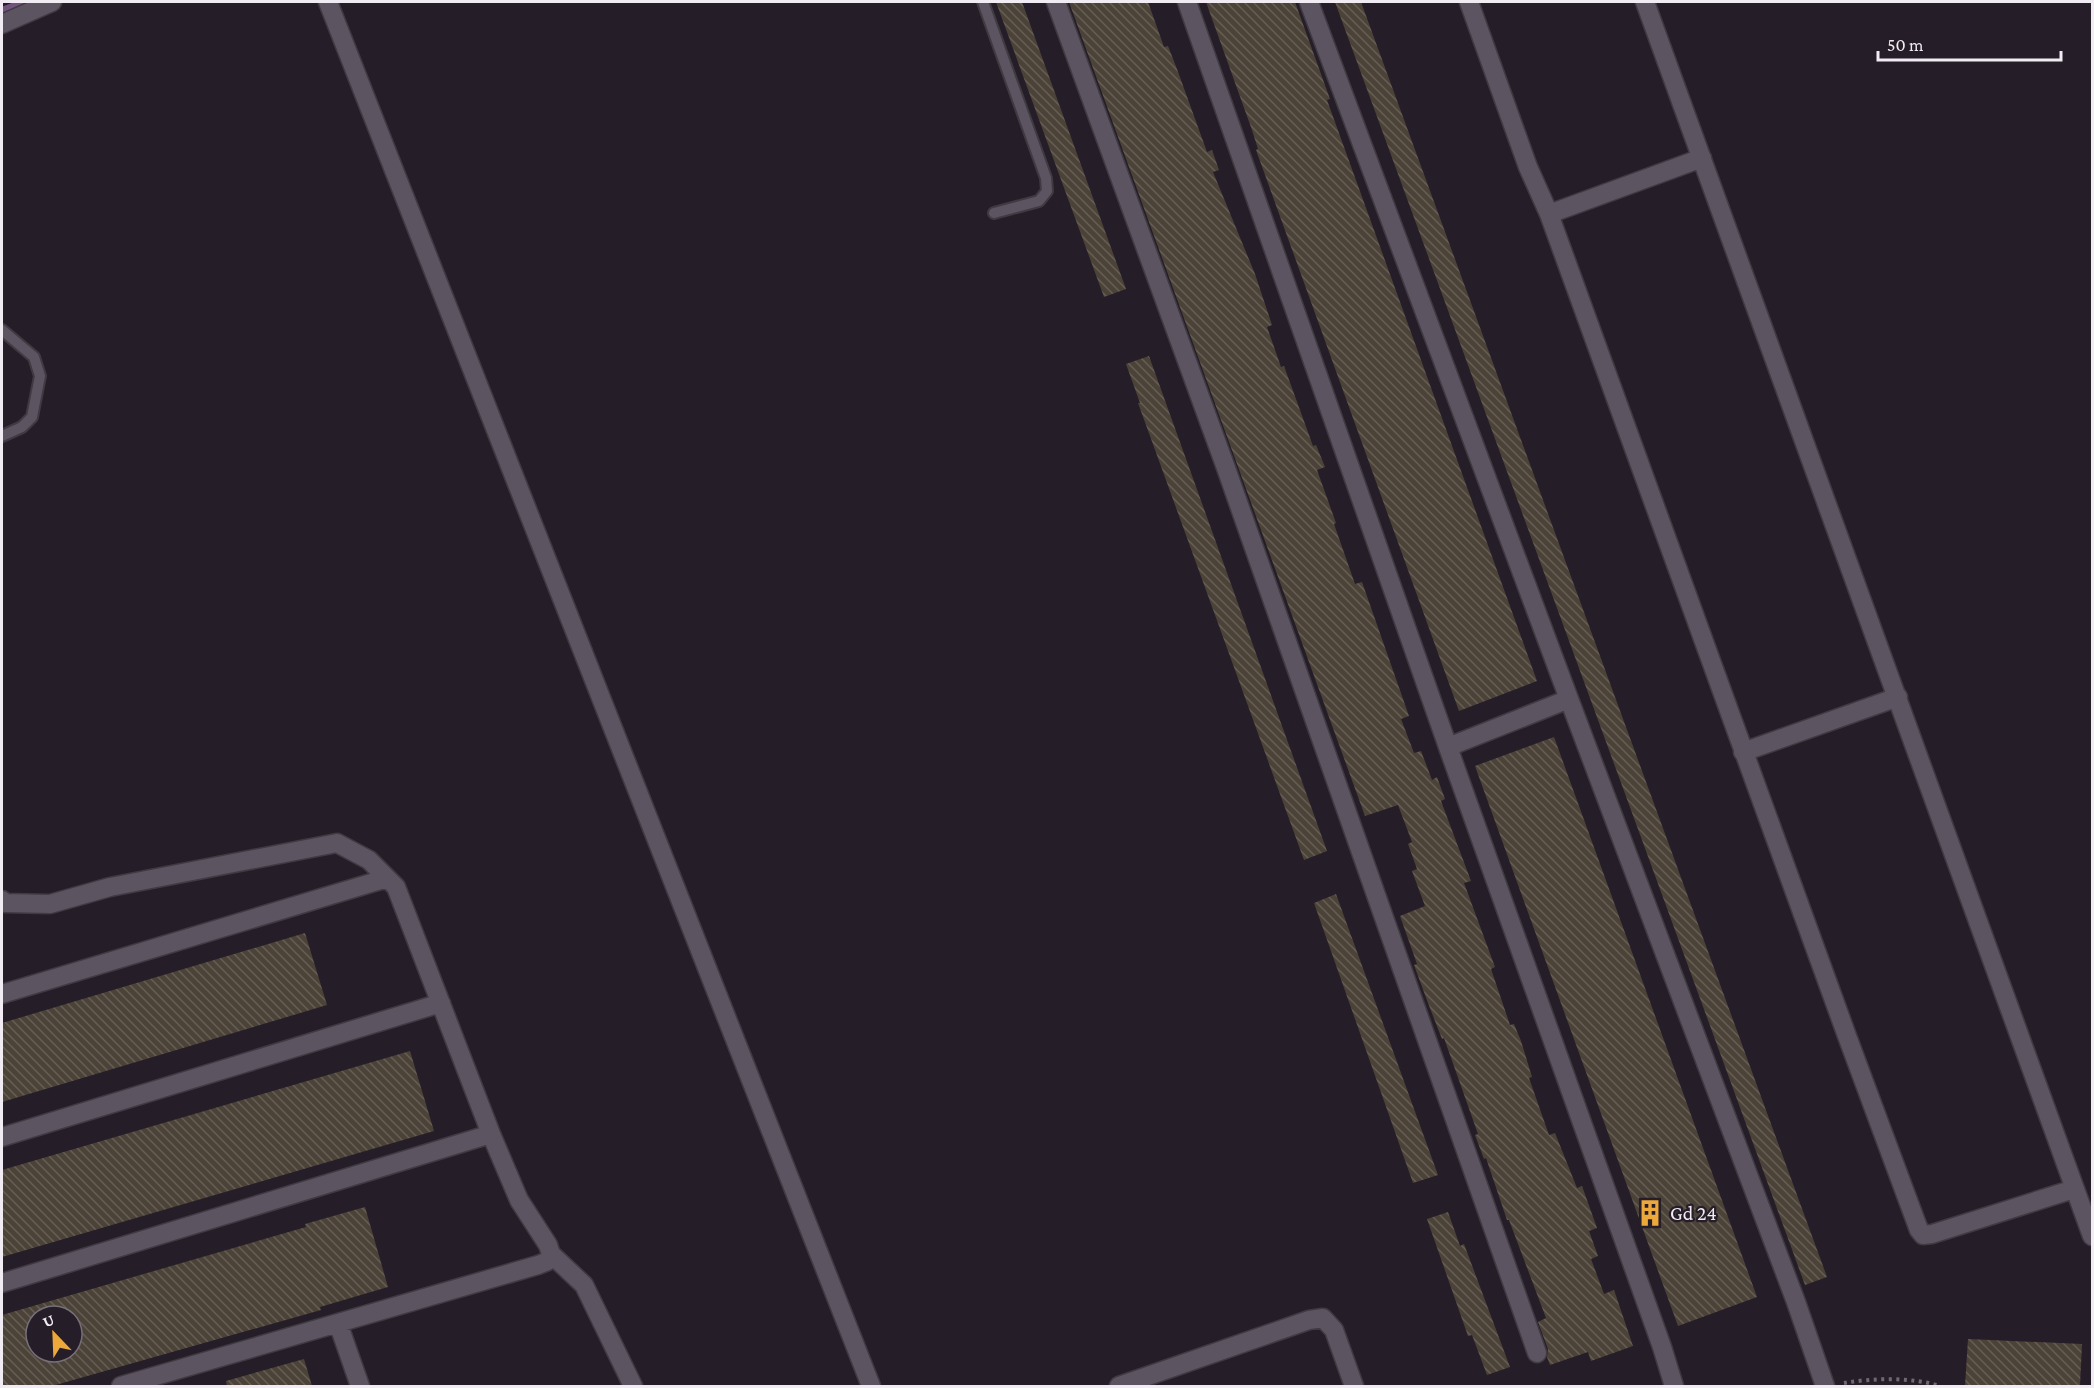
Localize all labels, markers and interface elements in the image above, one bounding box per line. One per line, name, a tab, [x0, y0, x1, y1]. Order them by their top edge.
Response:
scale bar	[1878, 24, 2061, 62]
text: 50 m	[1887, 35, 1924, 55]
building icon: Gd 24	[1635, 1198, 1665, 1228]
place label: Gd 24	[1670, 1202, 1717, 1224]
north arrow	[24, 1304, 84, 1364]
text: U	[40, 1311, 57, 1331]

